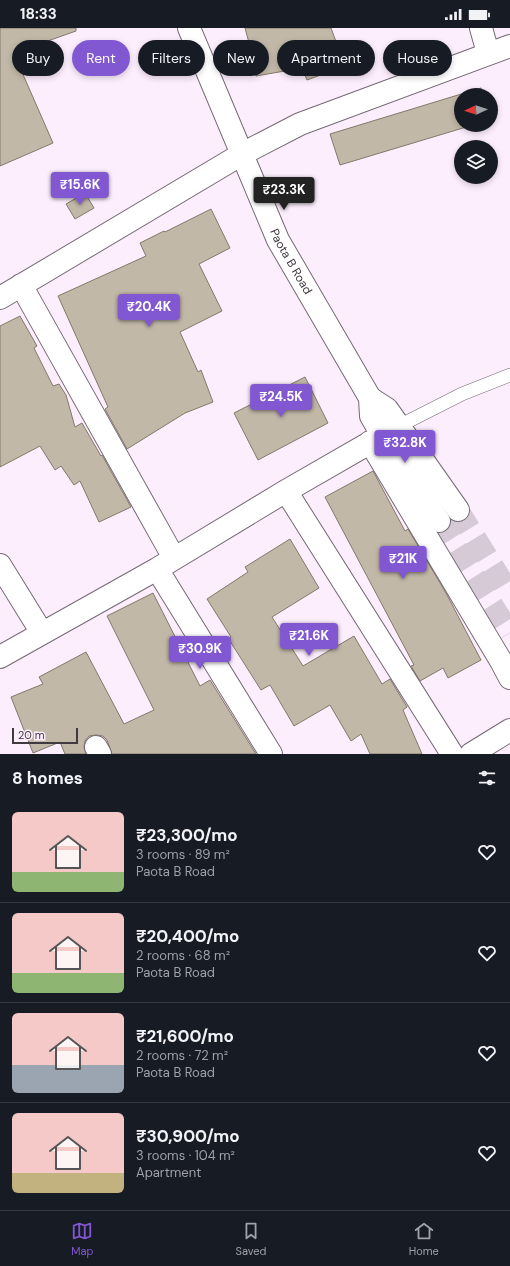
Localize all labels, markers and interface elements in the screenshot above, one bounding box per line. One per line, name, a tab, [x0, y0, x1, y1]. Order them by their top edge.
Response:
text: 18:33	[20, 4, 57, 24]
chip: Buy	[12, 40, 64, 76]
chip: Rent	[72, 40, 130, 76]
chip: Filters	[138, 40, 205, 76]
chip: New	[213, 40, 269, 76]
chip: Apartment	[277, 40, 375, 76]
chip: House	[383, 40, 452, 76]
north arrow	[454, 88, 498, 132]
map controls	[454, 88, 498, 184]
button: layers	[454, 140, 498, 184]
pin: ₹15.6K	[47, 172, 113, 206]
text: ₹15.6K	[60, 176, 100, 193]
pin: ₹23.3K	[251, 177, 317, 211]
text: ₹23.3K	[263, 181, 305, 198]
street label: Paota B Road	[266, 226, 316, 297]
pin: ₹20.4K	[116, 294, 182, 328]
text: ₹20.4K	[127, 298, 171, 315]
pin: ₹24.5K	[248, 384, 314, 418]
text: ₹24.5K	[259, 388, 303, 405]
pin: ₹32.8K	[372, 430, 438, 464]
text: ₹32.8K	[383, 434, 427, 451]
pin: ₹21K	[379, 546, 427, 580]
text: ₹21K	[389, 550, 417, 567]
pin: ₹21.6K	[276, 623, 342, 657]
text: ₹21.6K	[289, 627, 329, 644]
pin: ₹30.9K	[167, 636, 233, 670]
text: ₹30.9K	[178, 640, 222, 657]
scale bar	[12, 726, 78, 745]
text: 20 m	[18, 728, 44, 742]
text: 8 homes	[12, 767, 83, 789]
icon: filters	[476, 767, 498, 789]
text: ₹23,300/mo	[136, 824, 238, 846]
icon: home	[44, 828, 92, 876]
icon: heart	[476, 841, 498, 863]
text: 3 rooms · 89 m²	[136, 846, 230, 863]
text: Paota B Road	[136, 863, 215, 880]
text: ₹20,400/mo	[136, 925, 239, 947]
icon: home	[44, 929, 92, 977]
icon: heart	[476, 942, 498, 964]
text: 2 rooms · 68 m²	[136, 947, 230, 964]
text: Paota B Road	[136, 964, 215, 981]
text: ₹21,600/mo	[136, 1025, 234, 1047]
icon: home	[44, 1029, 92, 1077]
icon: heart	[476, 1042, 498, 1064]
text: 2 rooms · 72 m²	[136, 1047, 228, 1064]
text: Paota B Road	[136, 1064, 215, 1081]
text: ₹30,900/mo	[136, 1125, 240, 1147]
icon: home	[44, 1129, 92, 1177]
icon: heart	[476, 1142, 498, 1164]
text: 3 rooms · 104 m²	[136, 1147, 235, 1164]
text: Apartment	[136, 1164, 201, 1181]
tab: Map	[71, 1220, 93, 1258]
tab: Saved	[236, 1220, 266, 1258]
tab: Home	[409, 1220, 439, 1258]

